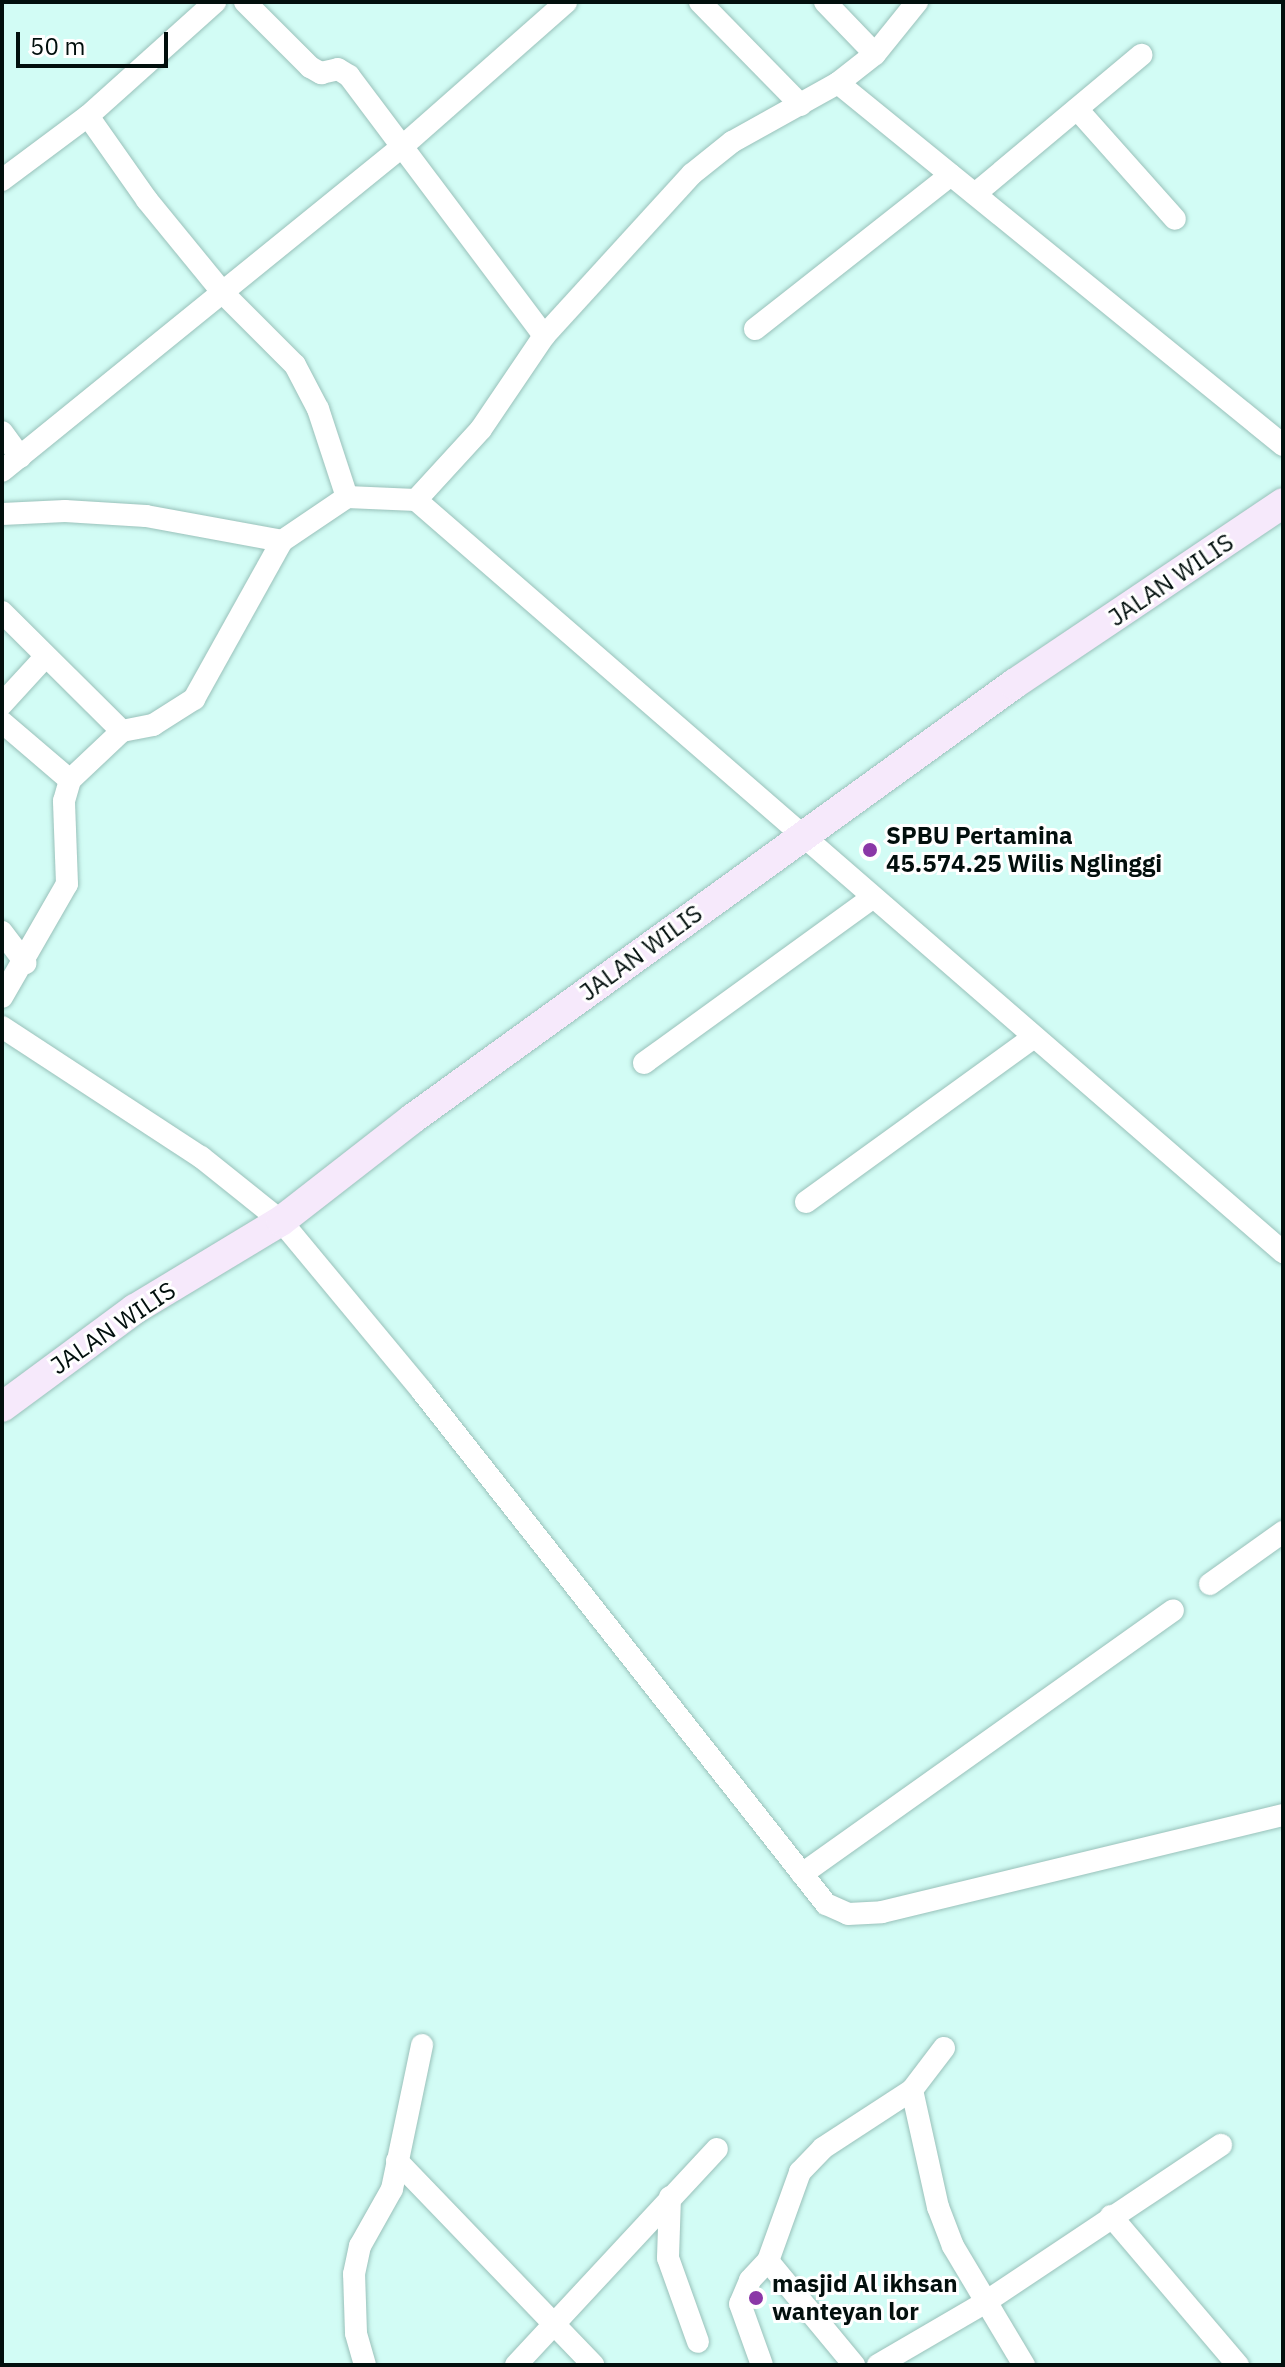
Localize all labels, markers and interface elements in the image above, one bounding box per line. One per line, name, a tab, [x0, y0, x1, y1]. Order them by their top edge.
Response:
scale bar	[20, 16, 172, 66]
text: 50 m	[30, 30, 85, 62]
street label: JALAN WILIS	[1103, 528, 1239, 632]
place label: SPBU Pertamina 45.574.25 Wilis Nglinggi	[886, 822, 1162, 878]
marker: SPBU Pertamina 45.574.25 Wilis Nglinggi	[861, 841, 879, 859]
street label: JALAN WILIS	[574, 899, 708, 1007]
street label: JALAN WILIS	[45, 1276, 181, 1380]
place label: masjid Al ikhsan wanteyan lor	[772, 2270, 958, 2326]
marker: masjid Al ikhsan wanteyan lor	[747, 2289, 765, 2307]

